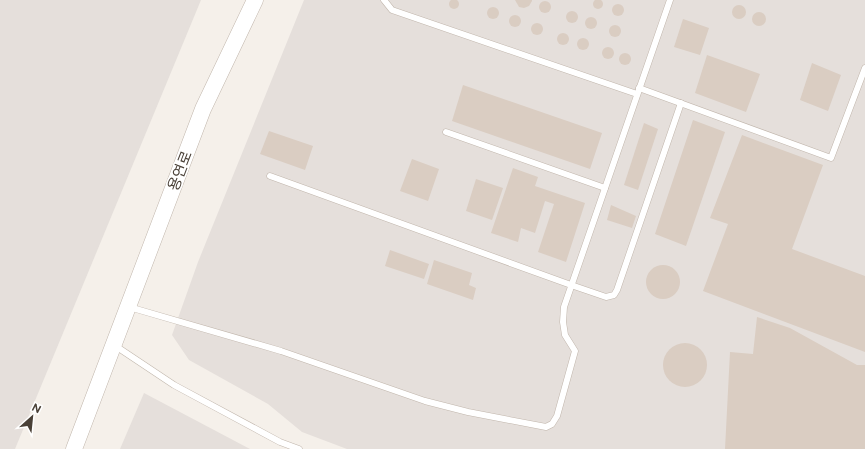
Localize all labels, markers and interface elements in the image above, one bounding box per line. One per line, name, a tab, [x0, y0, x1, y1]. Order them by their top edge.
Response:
street label: 용연로	[164, 148, 196, 194]
north arrow	[12, 397, 52, 437]
text: N	[30, 401, 43, 416]

